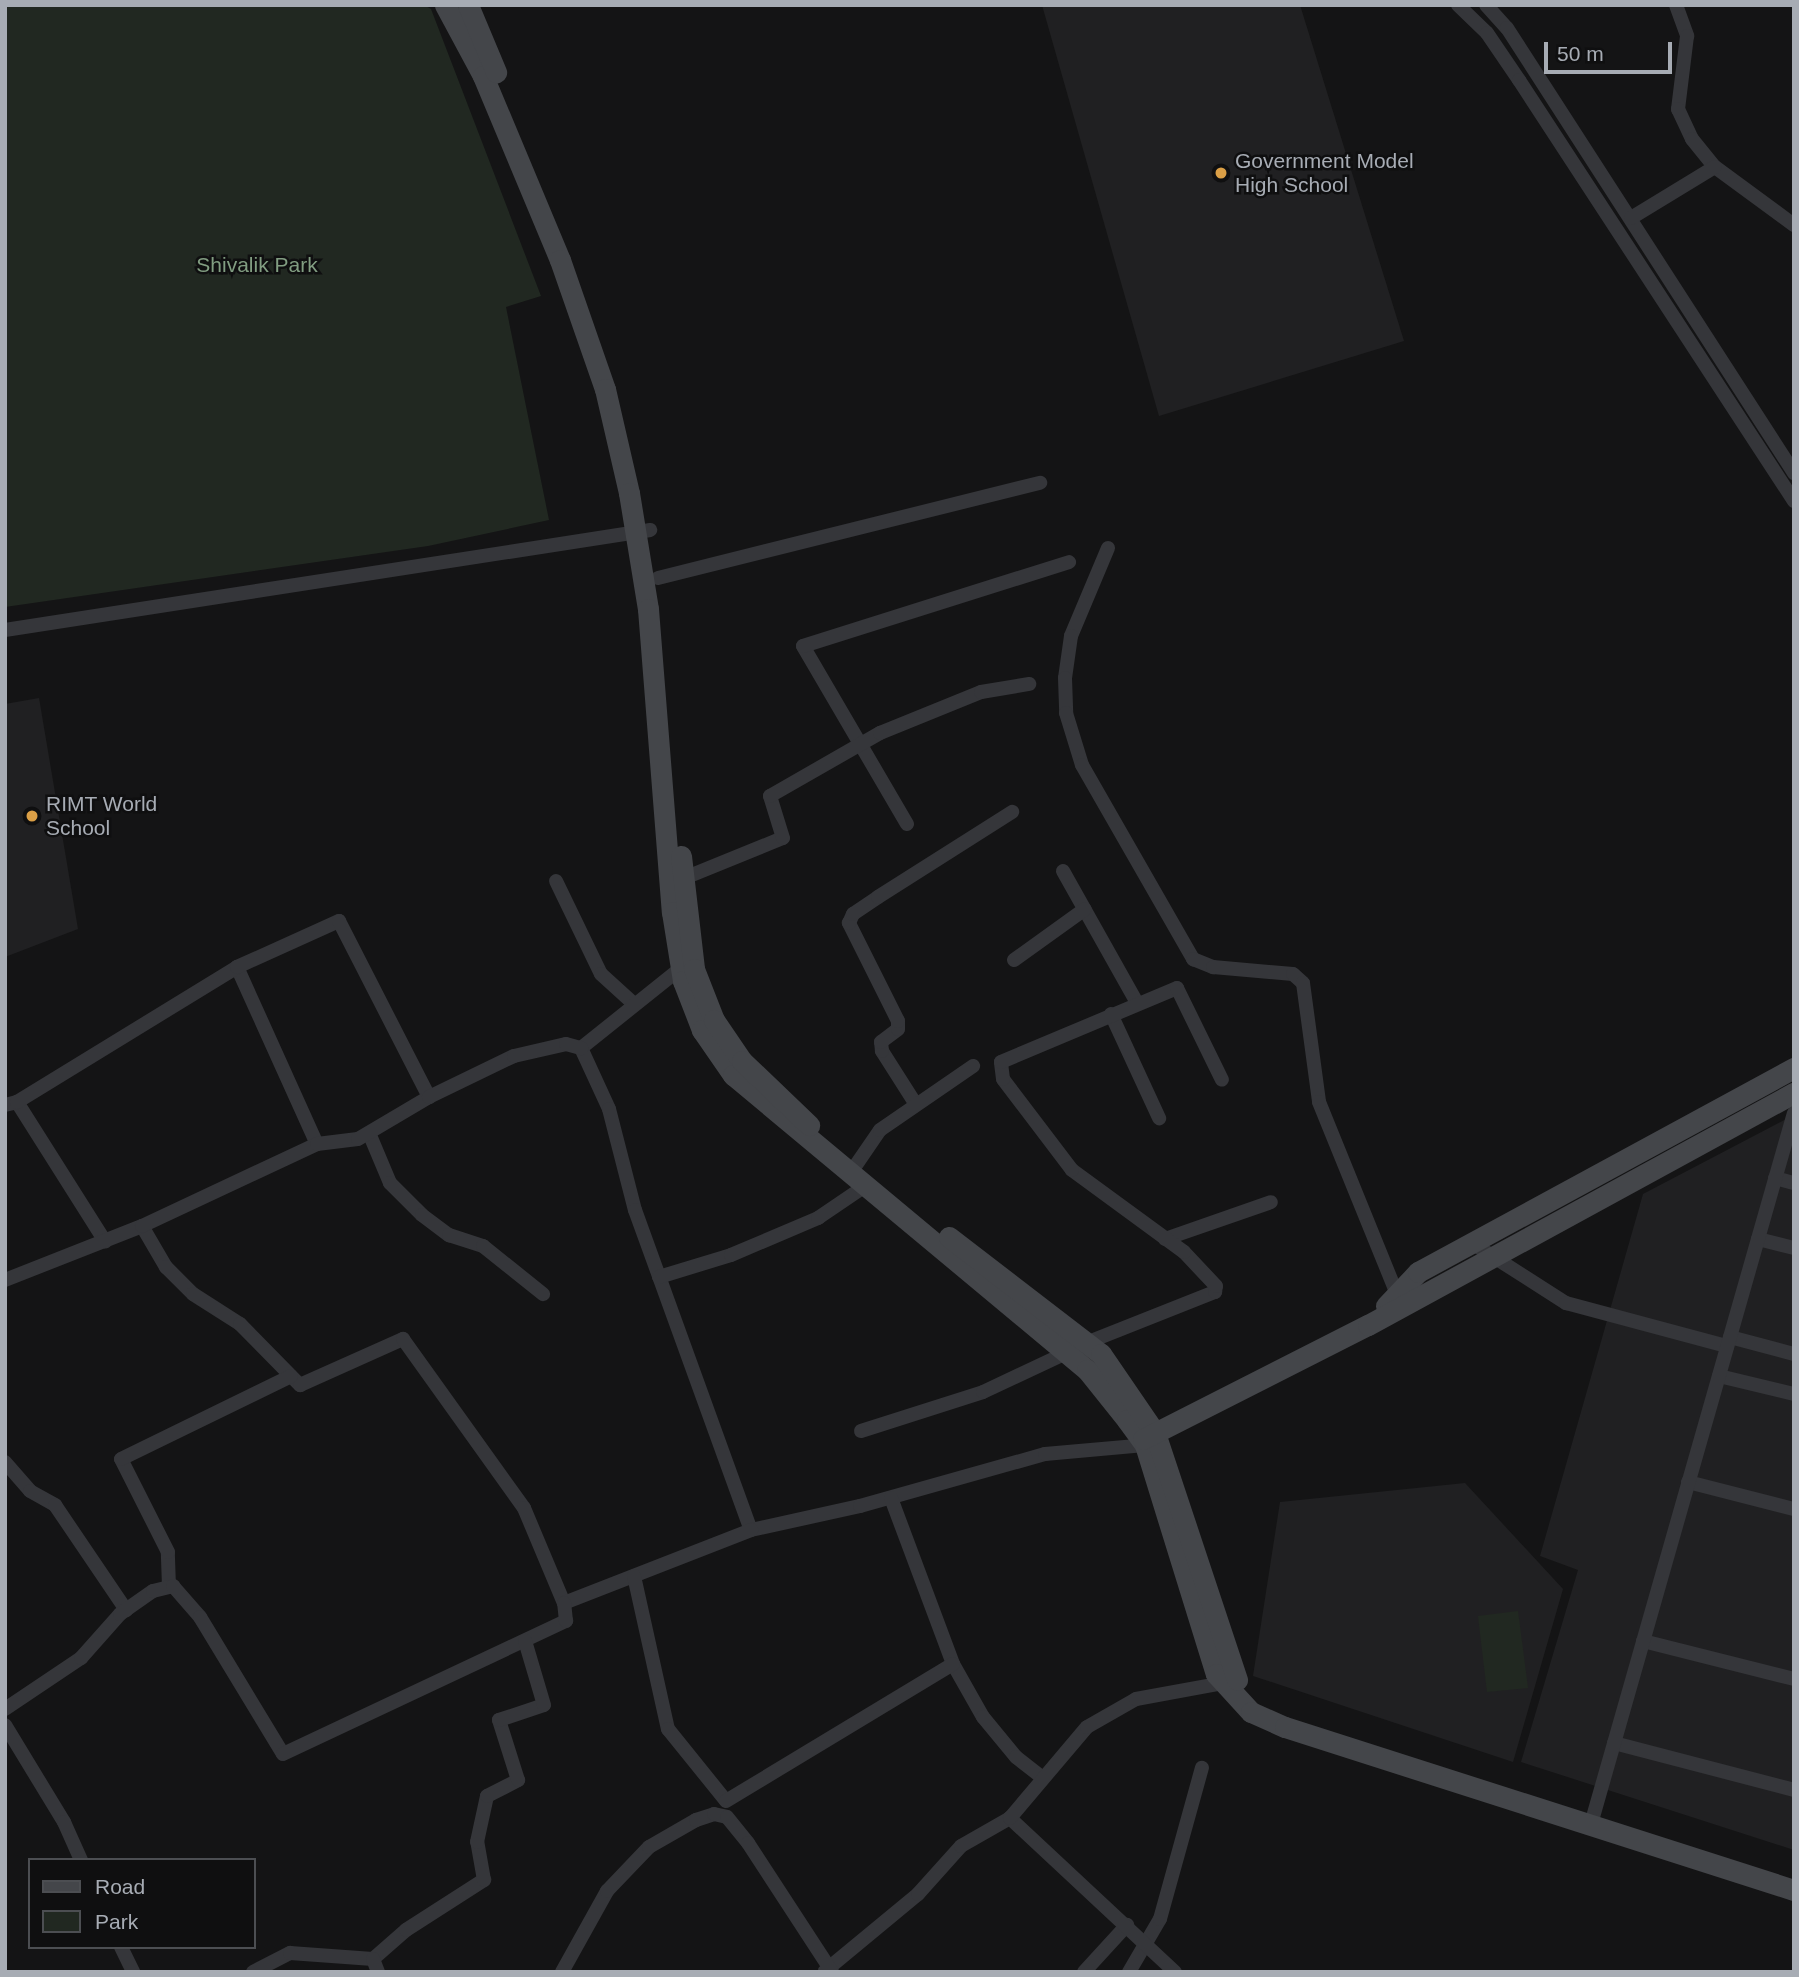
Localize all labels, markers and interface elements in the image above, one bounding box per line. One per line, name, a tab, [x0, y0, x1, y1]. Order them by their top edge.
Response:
scale bar	[1547, 28, 1675, 72]
text: 50 m	[1557, 42, 1604, 65]
place label: Government Model High School	[1235, 148, 1414, 198]
marker: Government Model High School	[1213, 165, 1229, 181]
park label: Shivalik Park	[196, 252, 318, 278]
place label: RIMT World School	[46, 791, 158, 841]
marker: RIMT World School	[24, 808, 40, 824]
legend	[28, 1858, 256, 1949]
text: Road	[95, 1875, 145, 1898]
text: Park	[95, 1910, 138, 1933]

